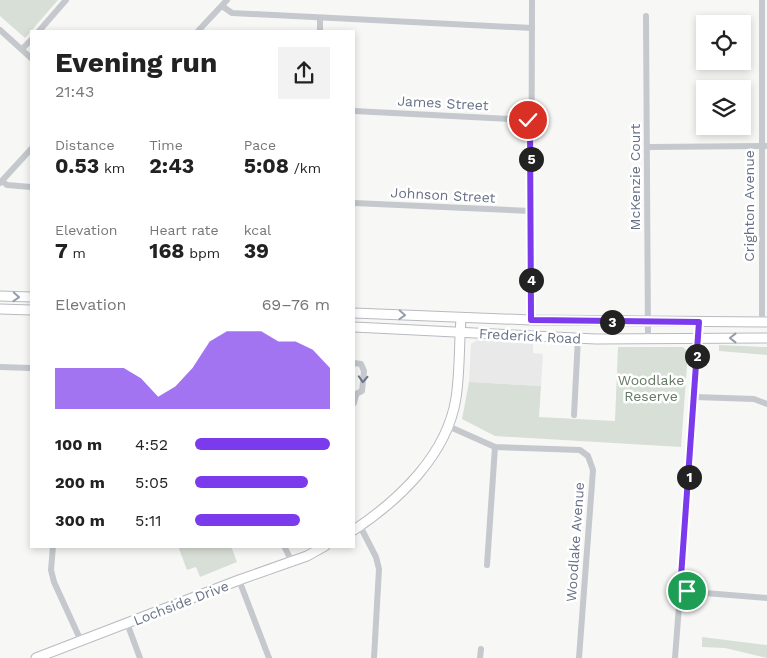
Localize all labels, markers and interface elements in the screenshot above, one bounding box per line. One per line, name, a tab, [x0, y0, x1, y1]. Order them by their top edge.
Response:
map controls	[696, 15, 751, 135]
button: locate	[696, 15, 751, 70]
text: Evening run	[55, 46, 217, 79]
button: share	[278, 47, 330, 99]
button: layers	[696, 80, 751, 135]
text: 21:43	[55, 82, 94, 101]
street label: James Street	[397, 93, 489, 113]
pin	[507, 99, 549, 141]
icon: check	[514, 106, 542, 134]
street label: McKenzie Court	[627, 123, 643, 230]
text: Distance	[55, 137, 115, 153]
text: Time	[149, 137, 183, 153]
text: Pace	[244, 137, 276, 153]
pin: 5	[518, 146, 544, 172]
street label: Crighton Avenue	[741, 150, 757, 262]
text: 5	[527, 151, 536, 167]
text: 0.53	[55, 153, 99, 178]
text: 2:43	[149, 153, 194, 178]
text: 5:08	[244, 153, 289, 178]
text: km	[99, 160, 125, 176]
text: /km	[289, 160, 321, 176]
street label: Johnson Street	[390, 184, 496, 206]
text: Elevation	[55, 222, 118, 238]
text: Heart rate	[149, 222, 219, 238]
text: kcal	[244, 222, 271, 238]
text: 7	[55, 238, 68, 263]
text: 168	[149, 238, 184, 263]
text: 39	[244, 238, 269, 263]
text: m	[68, 245, 86, 261]
text: bpm	[184, 245, 220, 261]
pin: 4	[518, 268, 544, 292]
text: 4	[527, 272, 536, 288]
one-way arrow	[12, 291, 20, 302]
text: Elevation	[55, 295, 126, 314]
text: 69–76 m	[262, 295, 330, 314]
one-way arrow	[399, 310, 407, 321]
pin: 3	[600, 310, 624, 334]
text: 3	[608, 314, 617, 330]
street label: Frederick Road	[479, 325, 581, 347]
one-way arrow	[728, 333, 736, 343]
pin: 2	[684, 344, 710, 368]
text: 2	[693, 348, 702, 364]
park label: Woodlake Reserve	[618, 372, 684, 404]
one-way arrow	[358, 375, 369, 383]
text: 100 m	[55, 435, 102, 454]
text: 4:52	[135, 435, 168, 454]
pin: 1	[676, 464, 702, 490]
text: 1	[686, 469, 693, 485]
text: 200 m	[55, 473, 105, 492]
text: 5:05	[135, 473, 168, 492]
street label: Woodlake Avenue	[563, 481, 587, 603]
text: 300 m	[55, 511, 105, 530]
text: 5:11	[135, 511, 162, 530]
pin	[666, 570, 708, 612]
icon: arrive	[673, 577, 701, 605]
street label: Lochside Drive	[131, 578, 231, 628]

